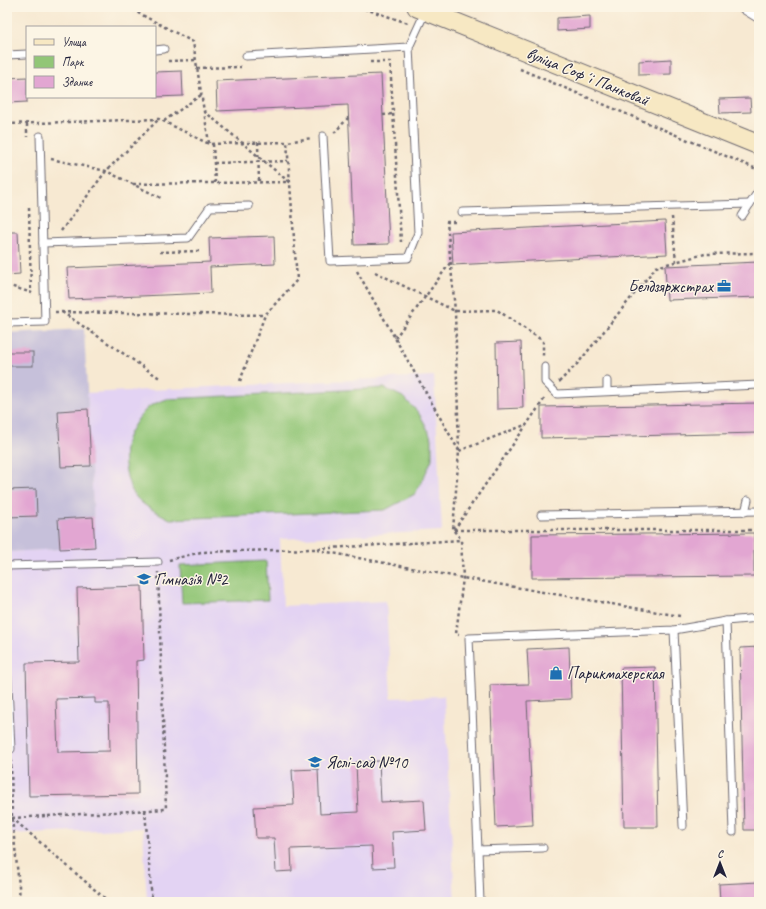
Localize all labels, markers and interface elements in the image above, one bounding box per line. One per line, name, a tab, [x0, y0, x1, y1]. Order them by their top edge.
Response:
legend	[26, 26, 156, 98]
text: Улица	[62, 34, 87, 50]
street label: вуліца Софʼі Панковай	[524, 42, 653, 111]
text: Парк	[62, 54, 85, 70]
text: Здание	[62, 74, 93, 90]
place label: Белдзяржстрах	[628, 276, 714, 297]
office icon: Белдзяржстрах	[716, 278, 732, 294]
place label: Гімназія №2	[155, 569, 229, 590]
school or university icon: Гімназія №2	[136, 571, 152, 587]
place label: Парикмахерская	[567, 663, 665, 684]
shop icon: Парикмахерская	[548, 665, 564, 681]
place label: Яслі-сад №10	[326, 752, 409, 773]
school or university icon: Яслі-сад №10	[307, 754, 323, 770]
north arrow	[700, 843, 740, 883]
text: С	[717, 846, 724, 860]

